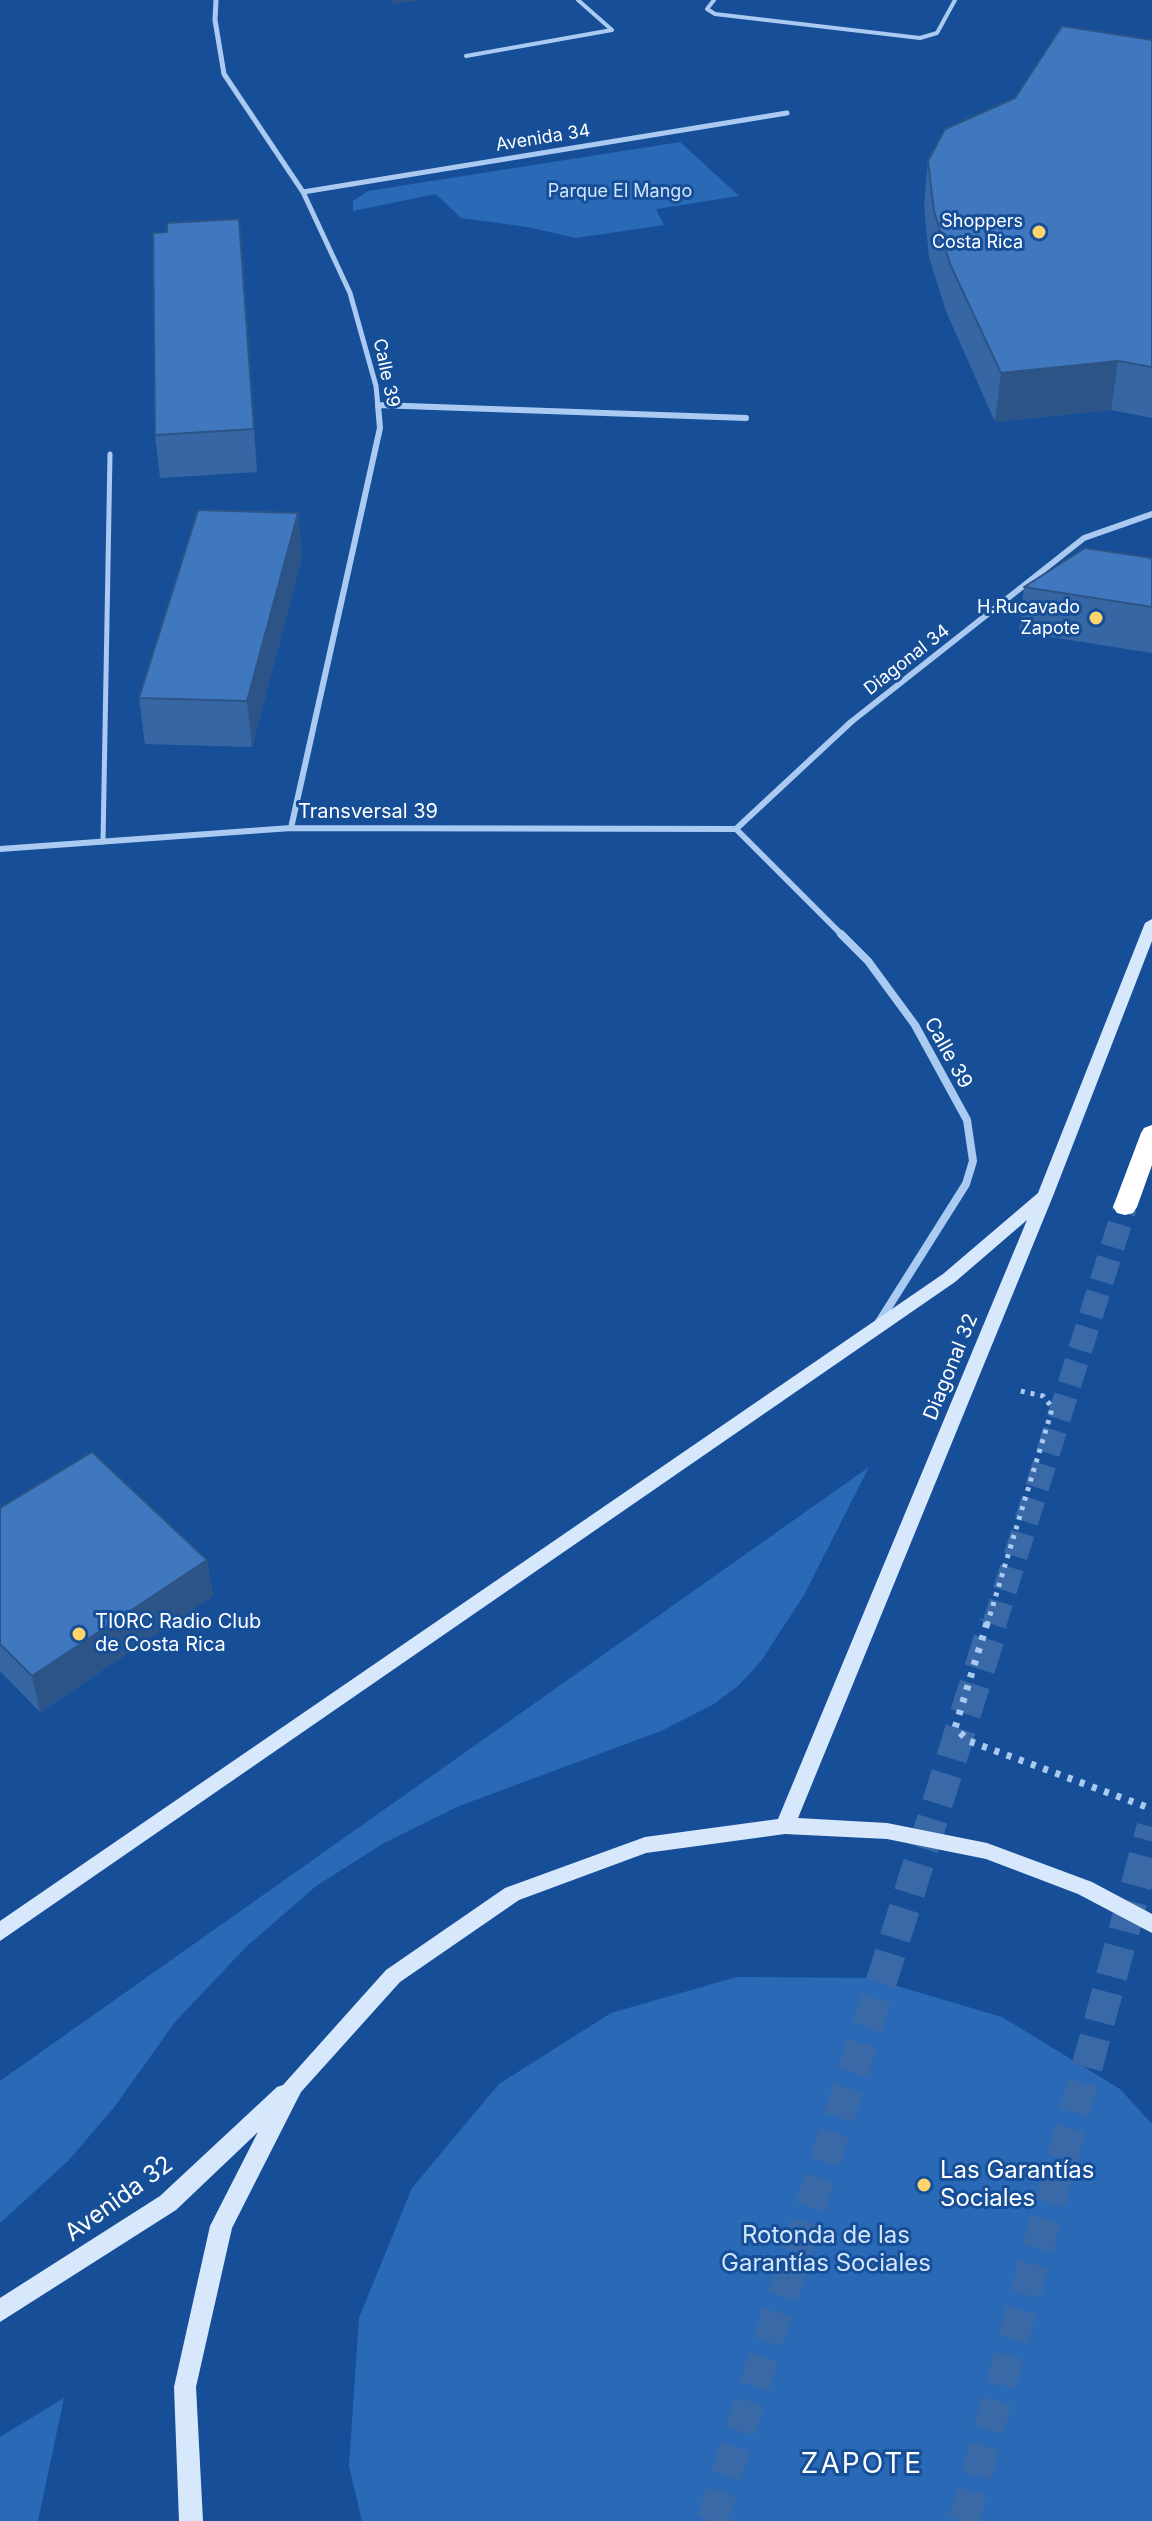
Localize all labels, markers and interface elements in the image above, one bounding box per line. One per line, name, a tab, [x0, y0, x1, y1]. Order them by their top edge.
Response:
street label: Avenida 34	[494, 120, 592, 156]
park label: Parque El Mango	[548, 181, 692, 203]
place label: Shoppers Costa Rica	[932, 211, 1023, 254]
marker: Shoppers Costa Rica	[1030, 223, 1048, 241]
street label: Calle 39	[368, 337, 404, 409]
place label: H.Rucavado Zapote	[977, 597, 1080, 640]
marker: H.Rucavado Zapote	[1087, 609, 1105, 627]
street label: Diagonal 34	[860, 620, 954, 700]
street label: Transversal 39	[298, 800, 438, 824]
street label: Calle 39	[919, 1013, 977, 1093]
street label: Diagonal 32	[919, 1310, 983, 1424]
place label: TI0RC Radio Club de Costa Rica	[95, 1610, 261, 1657]
marker: TI0RC Radio Club de Costa Rica	[70, 1625, 88, 1643]
street label: Avenida 32	[59, 2150, 179, 2248]
place label: Las Garantías Sociales	[940, 2157, 1094, 2213]
marker: Las Garantías Sociales	[915, 2176, 933, 2194]
park label: Rotonda de las Garantías Sociales	[721, 2222, 931, 2278]
district label: ZAPOTE	[801, 2448, 923, 2482]

